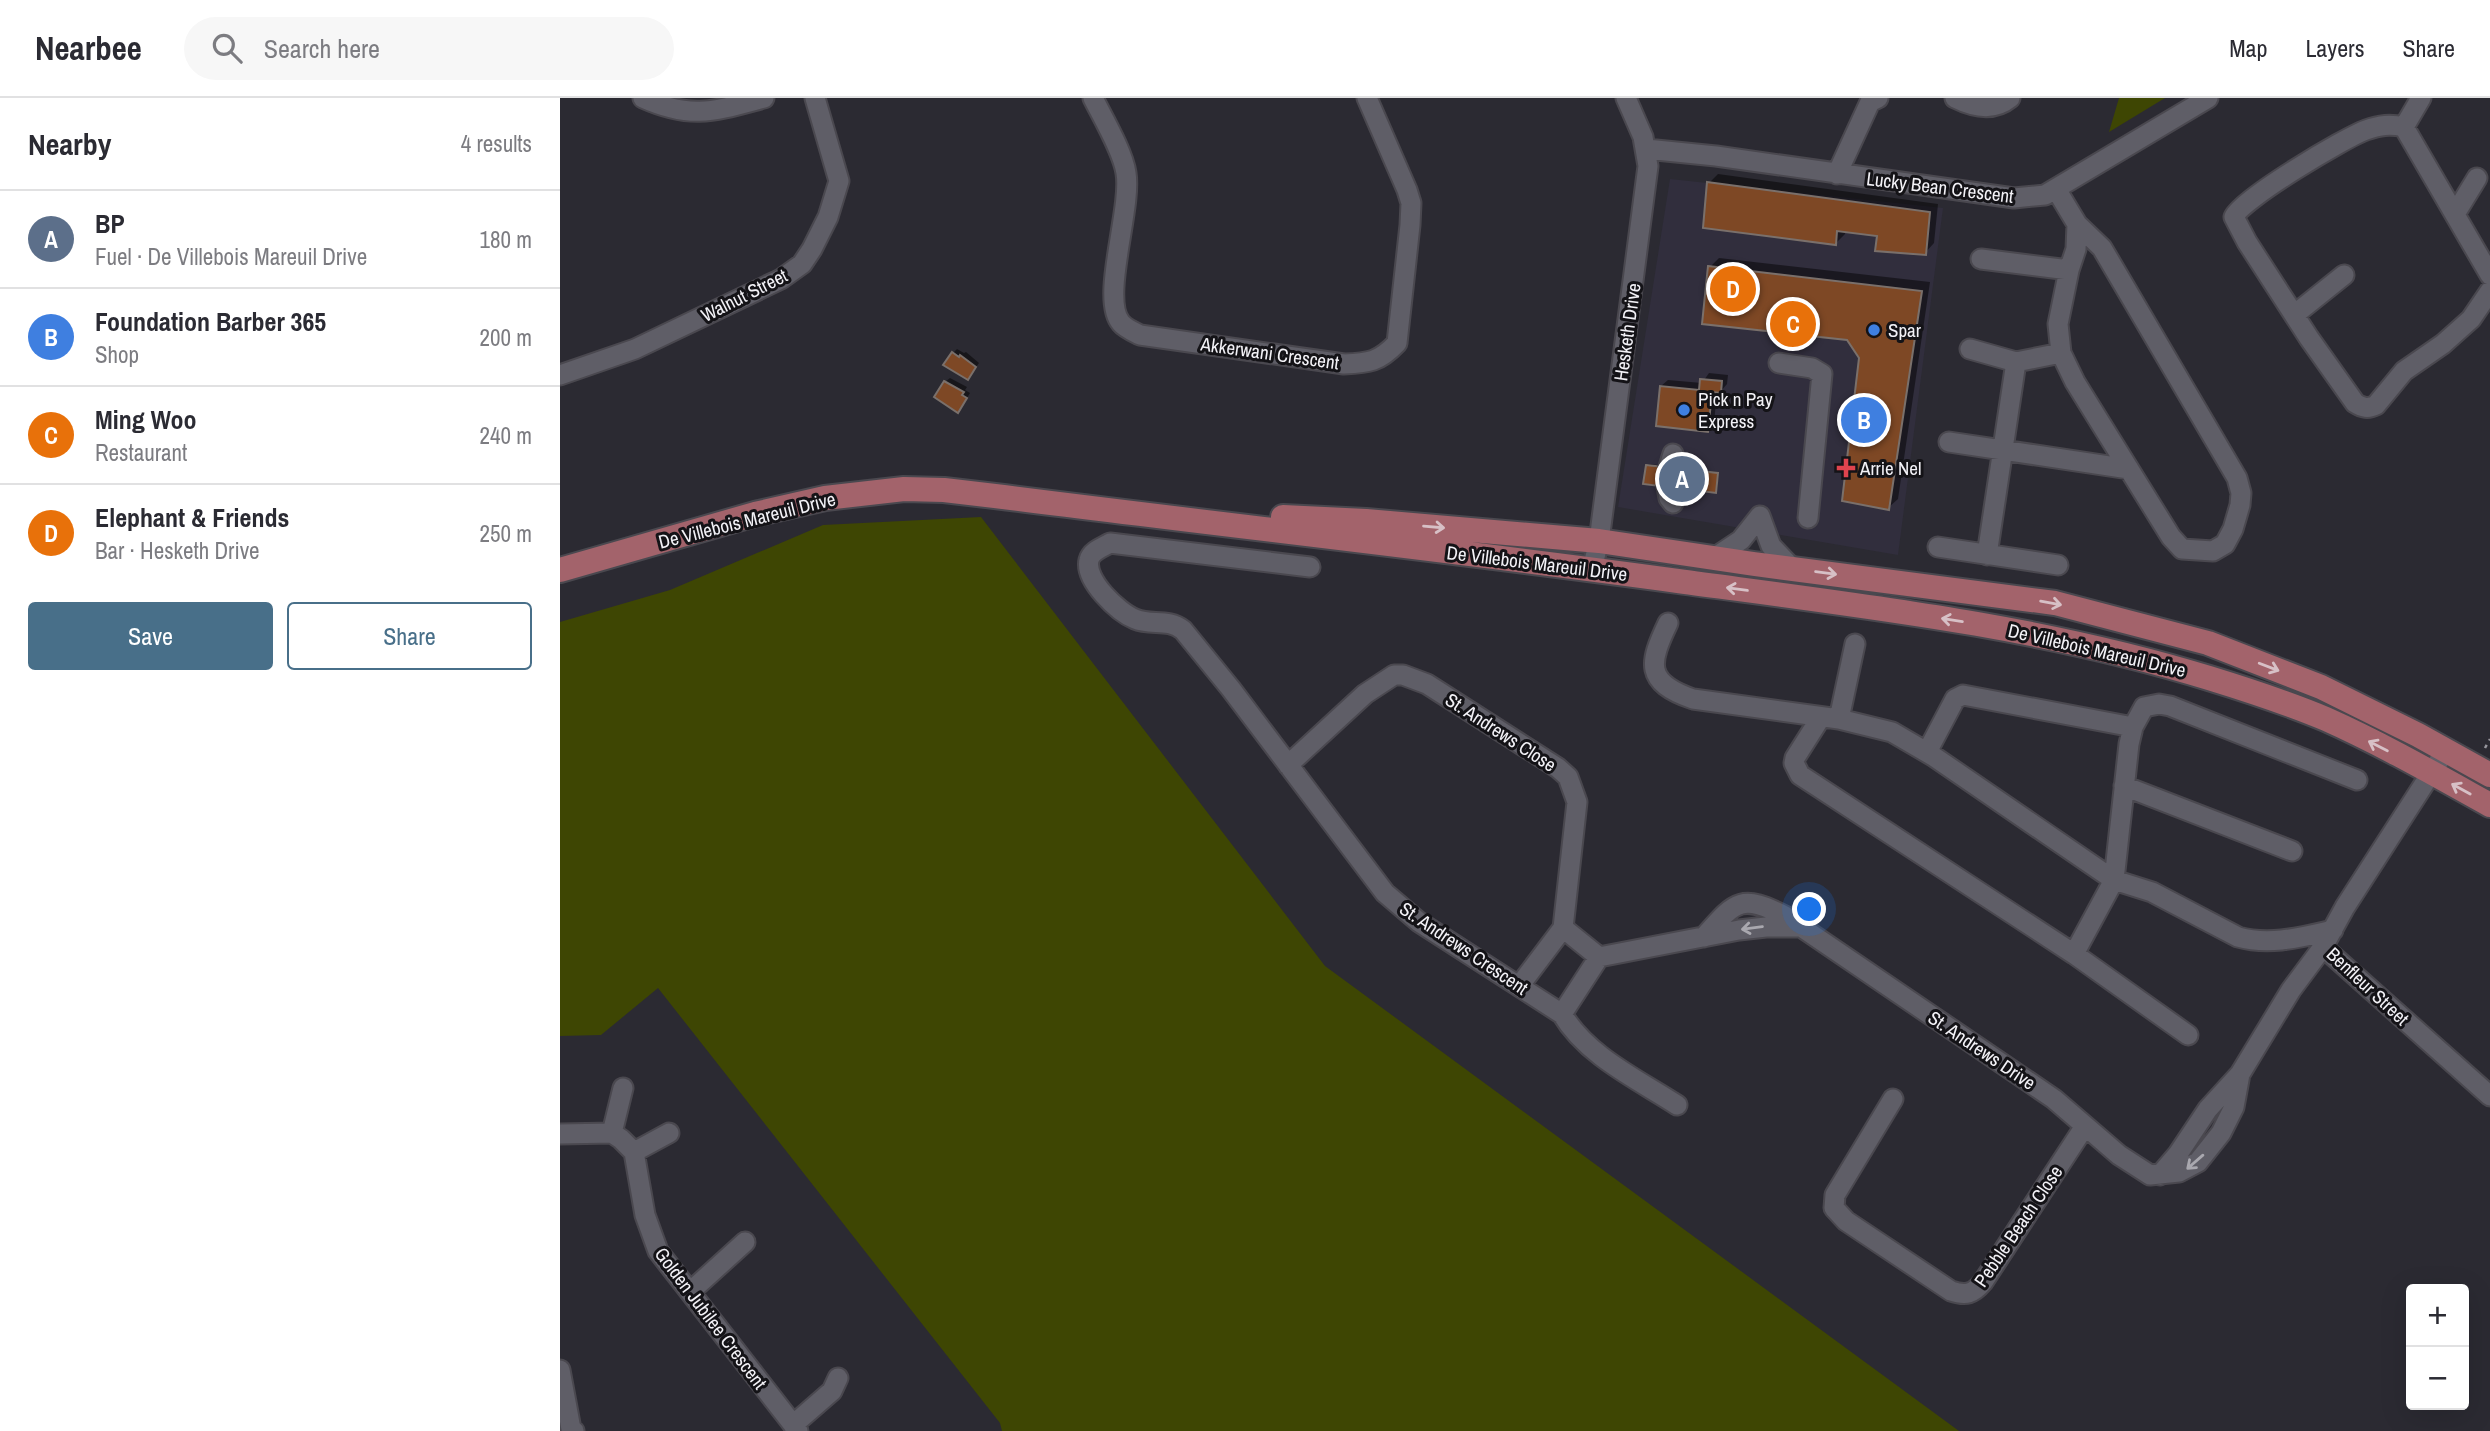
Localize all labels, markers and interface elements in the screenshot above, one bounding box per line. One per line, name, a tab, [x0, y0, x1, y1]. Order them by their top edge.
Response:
search box	[184, 17, 674, 80]
text: Nearbee	[35, 26, 142, 70]
icon: search	[208, 29, 246, 67]
text: Search here	[264, 31, 380, 66]
text: Map	[2229, 32, 2267, 64]
text: Layers	[2305, 32, 2364, 64]
text: Share	[2402, 32, 2455, 64]
text: Nearby	[28, 124, 111, 164]
text: 4 results	[461, 128, 532, 159]
street label: Lucky Bean Crescent	[1865, 165, 2016, 209]
text: BP	[95, 206, 125, 241]
text: A	[44, 224, 58, 255]
text: 180 m	[480, 224, 532, 255]
text: Fuel · De Villebois Mareuil Drive	[95, 241, 367, 272]
street label: Walnut Street	[696, 262, 792, 328]
pin: D	[1710, 263, 1756, 315]
street label: Hesketh Drive	[1607, 281, 1647, 383]
pin: C	[1770, 298, 1816, 350]
text: Foundation Barber 365	[95, 304, 326, 339]
place label: Spar	[1888, 317, 1922, 343]
text: B	[44, 322, 58, 353]
text: 200 m	[480, 322, 532, 353]
marker: Spar	[1866, 322, 1882, 338]
street label: Akkerwani Crescent	[1198, 330, 1341, 376]
text: Shop	[95, 339, 139, 370]
place label: Pick n Pay Express	[1698, 386, 1773, 434]
pin: B	[1841, 394, 1887, 446]
text: Ming Woo	[95, 402, 196, 437]
marker: Pick n Pay Express	[1676, 402, 1692, 418]
text: C	[44, 420, 58, 451]
text: 240 m	[480, 420, 532, 451]
text: Restaurant	[95, 437, 187, 468]
pin: A	[1659, 453, 1705, 505]
place label: Arrie Nel	[1859, 455, 1921, 481]
marker: Arrie Nel	[1838, 460, 1854, 476]
street label: De Villebois Mareuil Drive	[656, 485, 838, 555]
text: Elephant & Friends	[95, 500, 289, 535]
text: D	[44, 518, 58, 549]
text: 250 m	[480, 518, 532, 549]
one-way arrow	[1422, 521, 1445, 534]
text: Bar · Hesketh Drive	[95, 535, 260, 566]
street label: De Villebois Mareuil Drive	[1445, 539, 1629, 587]
one-way arrow	[1814, 567, 1837, 580]
one-way arrow	[1727, 582, 1749, 595]
one-way arrow	[2039, 597, 2062, 610]
button: Save	[28, 602, 273, 670]
button: Share	[287, 602, 532, 670]
one-way arrow	[1941, 613, 1964, 626]
street label: De Villebois Mareuil Drive	[2006, 617, 2188, 683]
one-way arrow	[2258, 662, 2280, 674]
street label: St. Andrews Close	[1441, 686, 1561, 778]
one-way arrow	[2369, 738, 2389, 752]
one-way arrow	[2451, 782, 2472, 795]
your location	[1792, 892, 1826, 926]
street label: St. Andrews Crescent	[1395, 895, 1534, 1001]
one-way arrow	[1741, 922, 1764, 935]
street label: Benfleur Street	[2321, 941, 2415, 1031]
street label: St. Andrews Drive	[1923, 1004, 2041, 1096]
one-way arrow	[2186, 1154, 2204, 1170]
street label: Pebble Beach Close	[1968, 1160, 2068, 1292]
street label: Golden Jubilee Crescent	[649, 1242, 773, 1395]
map controls	[2406, 1284, 2469, 1410]
button: +	[2406, 1284, 2469, 1347]
button: −	[2406, 1347, 2469, 1410]

